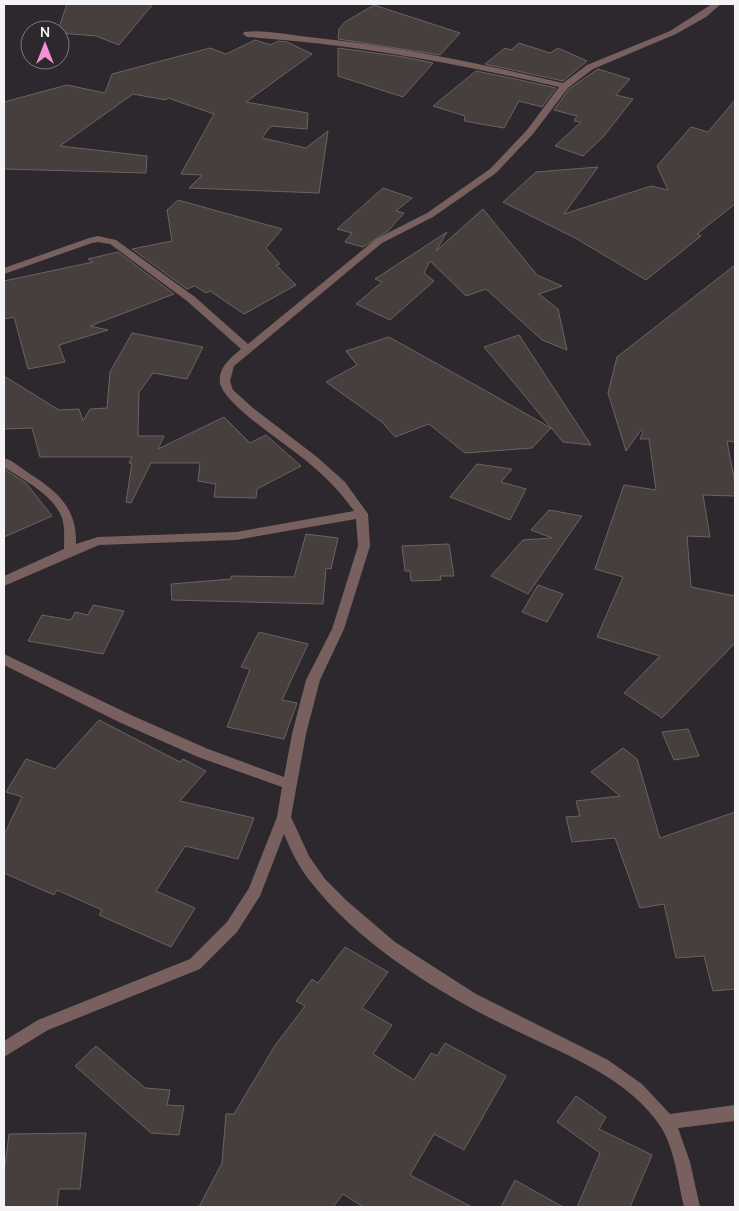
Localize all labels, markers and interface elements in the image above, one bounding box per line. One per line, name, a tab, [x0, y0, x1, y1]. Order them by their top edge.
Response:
north arrow	[20, 20, 70, 70]
text: N	[40, 22, 50, 41]

